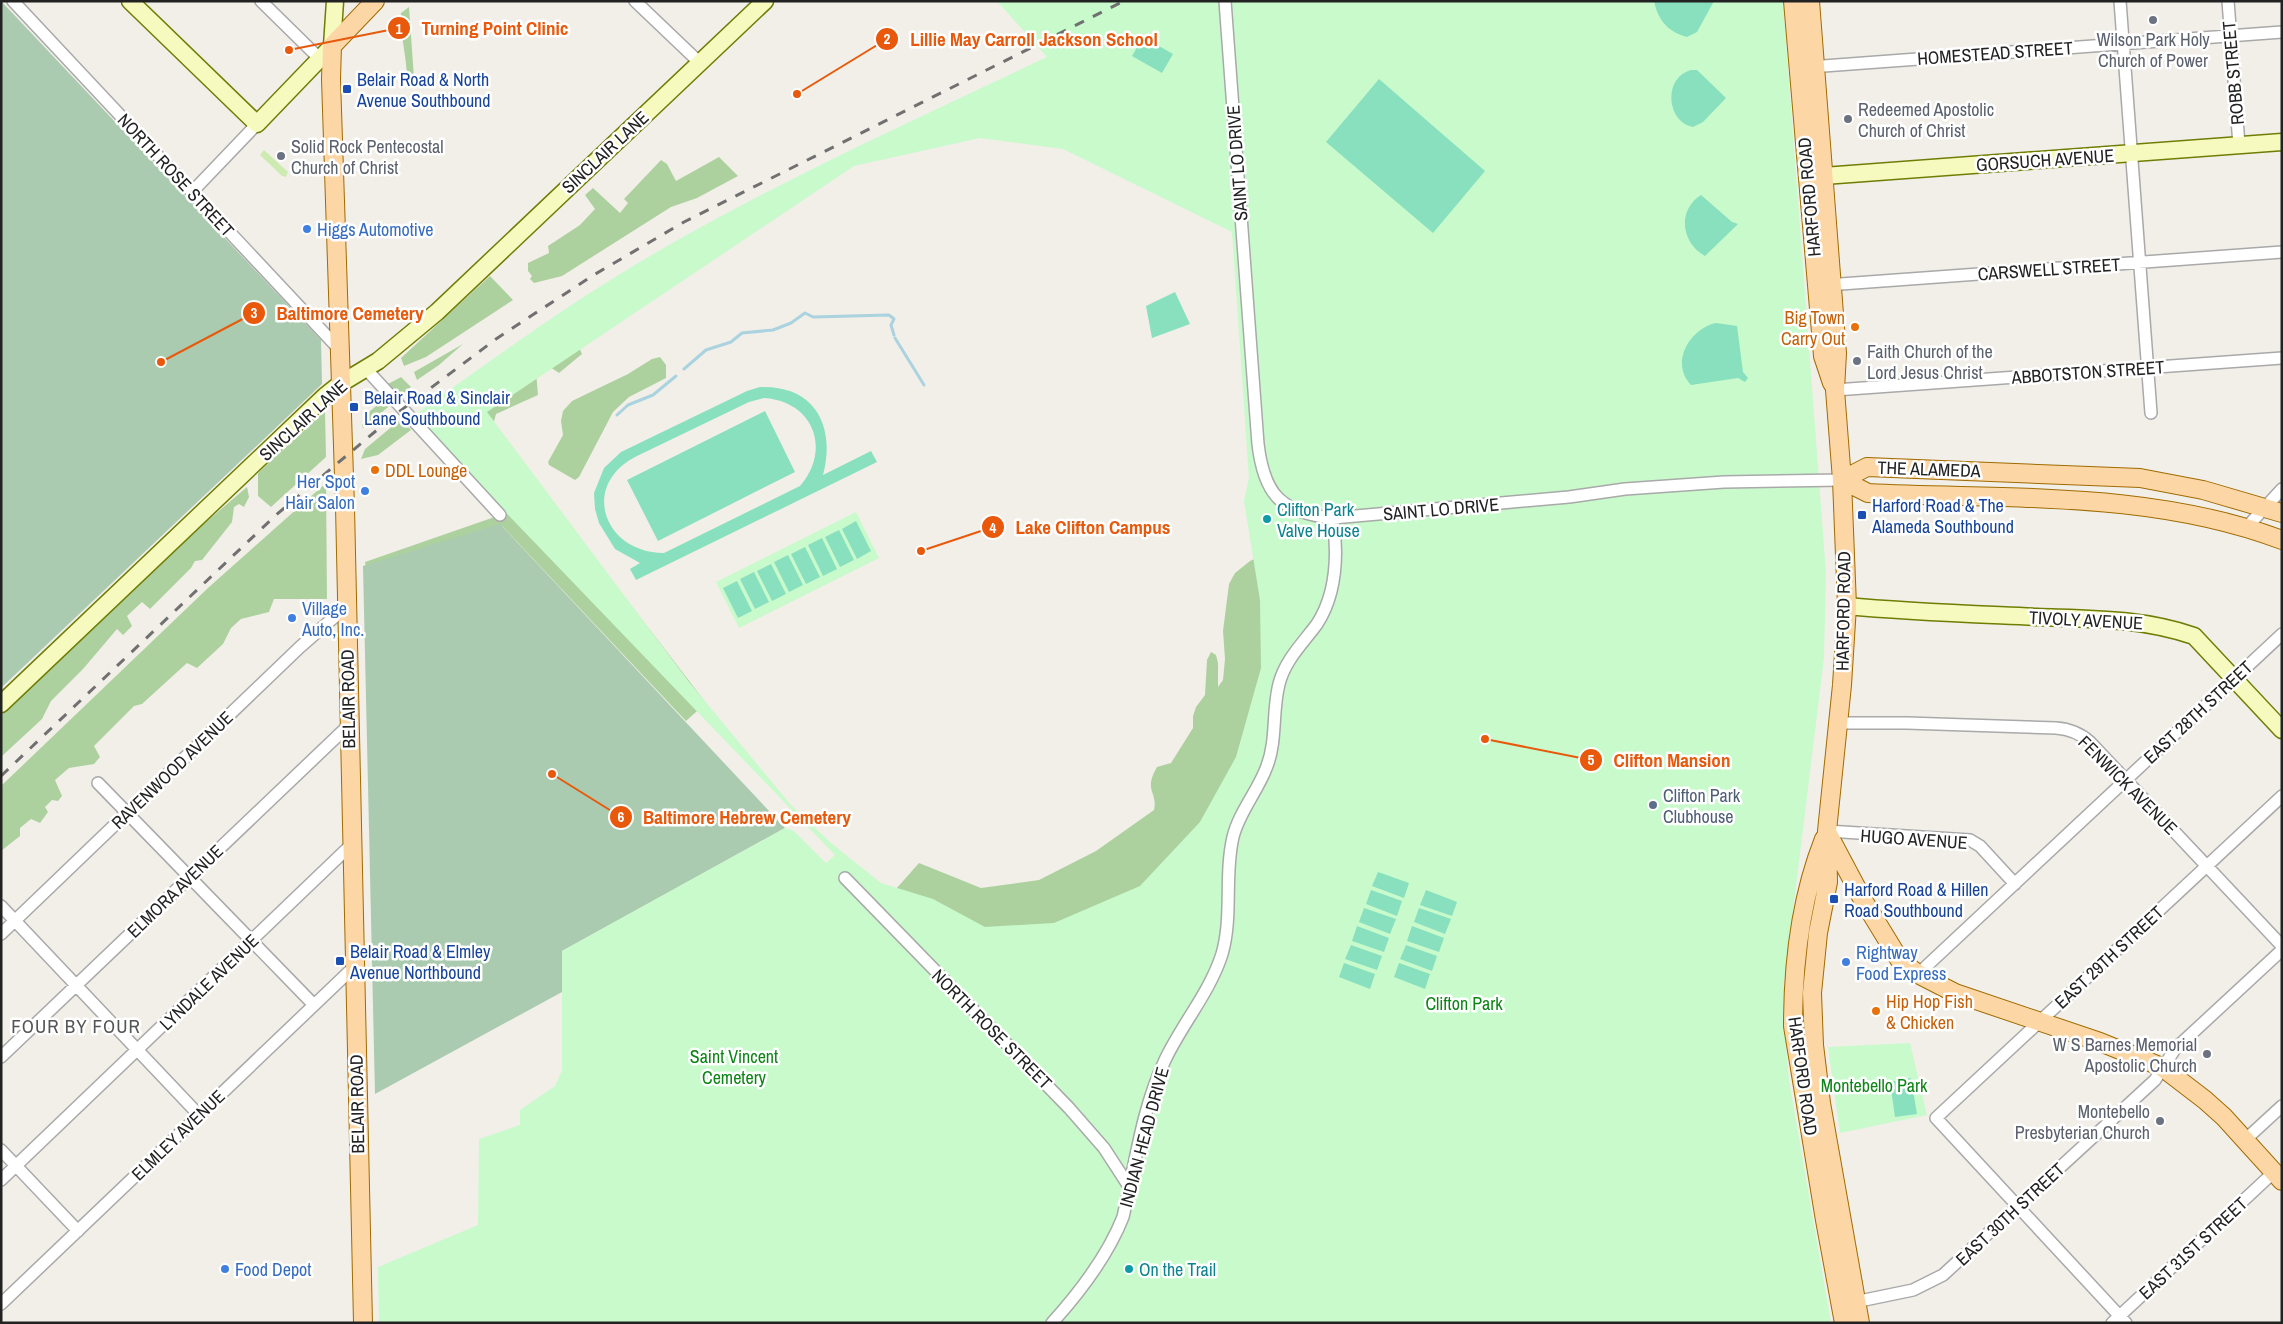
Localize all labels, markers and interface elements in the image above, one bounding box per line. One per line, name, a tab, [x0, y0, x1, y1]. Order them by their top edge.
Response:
callout: Turning Point Clinic	[387, 11, 578, 45]
marker: Wilson Park Holy Church of Power	[2147, 14, 2159, 26]
text: Turning Point Clinic	[422, 15, 568, 41]
text: 1	[396, 18, 403, 39]
street label: ROBB STREET	[2216, 20, 2250, 126]
callout: Lillie May Carroll Jackson School	[875, 22, 1167, 56]
text: Lillie May Carroll Jackson School	[910, 26, 1158, 52]
place label: Wilson Park Holy Church of Power	[2096, 27, 2210, 73]
text: 2	[884, 28, 891, 49]
street label: HOMESTEAD STREET	[1916, 35, 2074, 71]
place label: Belair Road & North Avenue Southbound	[356, 67, 491, 113]
marker: Belair Road & North Avenue Southbound	[341, 83, 353, 95]
place label: Redeemed Apostolic Church of Christ	[1858, 97, 1994, 143]
street label: SAINT LO DRIVE	[1220, 104, 1254, 222]
street label: SINCLAIR LANE	[556, 105, 654, 199]
street label: NORTH ROSE STREET	[112, 108, 240, 242]
marker: Redeemed Apostolic Church of Christ	[1842, 113, 1854, 125]
place label: Solid Rock Pentecostal Church of Christ	[291, 134, 444, 180]
street label: HARFORD ROAD	[1791, 136, 1827, 258]
street label: GORSUCH AVENUE	[1975, 143, 2115, 177]
marker: Solid Rock Pentecostal Church of Christ	[275, 150, 287, 162]
place label: Higgs Automotive	[317, 217, 434, 242]
marker: Higgs Automotive	[301, 223, 313, 235]
street label: CARSWELL STREET	[1977, 252, 2121, 286]
callout: Baltimore Cemetery	[241, 296, 434, 330]
text: Baltimore Cemetery	[276, 300, 424, 326]
text: 3	[251, 302, 258, 323]
place label: Big Town Carry Out	[1781, 305, 1845, 351]
marker: Big Town Carry Out	[1849, 321, 1861, 333]
place label: Faith Church of the Lord Jesus Christ	[1867, 339, 1993, 385]
street label: ABBOTSTON STREET	[2010, 354, 2165, 390]
marker: Faith Church of the Lord Jesus Christ	[1851, 355, 1863, 367]
street label: SINCLAIR LANE	[253, 374, 353, 466]
place label: Belair Road & Sinclair Lane Southbound	[364, 385, 510, 431]
marker: Belair Road & Sinclair Lane Southbound	[348, 401, 360, 413]
street label: THE ALAMEDA	[1877, 455, 1981, 483]
place label: DDL Lounge	[385, 458, 467, 483]
marker: DDL Lounge	[369, 464, 381, 476]
place label: Her Spot Hair Salon	[285, 469, 355, 515]
marker: Her Spot Hair Salon	[359, 485, 371, 497]
street label: SAINT LO DRIVE	[1382, 491, 1500, 527]
place label: Harford Road & The Alameda Southbound	[1871, 493, 2014, 539]
place label: Clifton Park Valve House	[1277, 497, 1360, 543]
marker: Harford Road & The Alameda Southbound	[1856, 509, 1868, 521]
callout: Lake Clifton Campus	[981, 510, 1181, 544]
marker: Clifton Park Valve House	[1261, 513, 1273, 525]
text: Lake Clifton Campus	[1016, 514, 1170, 540]
text: 4	[990, 517, 997, 538]
street label: HARFORD ROAD	[1829, 551, 1857, 671]
place label: Village Auto, Inc.	[301, 596, 364, 642]
street label: TIVOLY AVENUE	[2028, 605, 2144, 635]
marker: Village Auto, Inc.	[286, 612, 298, 624]
street label: BELAIR ROAD	[335, 649, 361, 749]
street label: EAST 28TH STREET	[2138, 655, 2258, 769]
street label: RAVENWOOD AVENUE	[106, 705, 238, 835]
street label: FENWICK AVENUE	[2073, 730, 2183, 840]
callout: Clifton Mansion	[1579, 743, 1741, 777]
text: Clifton Mansion	[1614, 747, 1730, 773]
text: 5	[1588, 749, 1595, 770]
place label: Clifton Park Clubhouse	[1663, 783, 1741, 829]
marker: Clifton Park Clubhouse	[1647, 799, 1659, 811]
callout: Baltimore Hebrew Cemetery	[608, 800, 861, 834]
text: Baltimore Hebrew Cemetery	[643, 804, 851, 830]
text: 6	[618, 806, 625, 827]
street label: HUGO AVENUE	[1860, 823, 1968, 855]
street label: ELMORA AVENUE	[122, 839, 228, 943]
place label: Harford Road & Hillen Road Southbound	[1844, 877, 1988, 923]
marker: Harford Road & Hillen Road Southbound	[1828, 893, 1840, 905]
street label: EAST 29TH STREET	[2049, 900, 2169, 1014]
street label: LYNDALE AVENUE	[154, 928, 264, 1036]
place label: Belair Road & Elmley Avenue Northbound	[349, 939, 491, 985]
place label: Rightway Food Express	[1856, 940, 1946, 986]
marker: Belair Road & Elmley Avenue Northbound	[334, 955, 346, 967]
marker: Rightway Food Express	[1840, 956, 1852, 968]
street label: NORTH ROSE STREET	[926, 963, 1058, 1095]
place label: Hip Hop Fish & Chicken	[1886, 989, 1973, 1035]
park label: Clifton Park	[1425, 991, 1503, 1016]
marker: Hip Hop Fish & Chicken	[1870, 1005, 1882, 1017]
district label: FOUR BY FOUR	[11, 1013, 141, 1039]
street label: HARFORD ROAD	[1782, 1015, 1824, 1137]
place label: W S Barnes Memorial Apostolic Church	[2053, 1032, 2197, 1078]
park label: Saint Vincent Cemetery	[690, 1044, 778, 1090]
marker: W S Barnes Memorial Apostolic Church	[2201, 1048, 2213, 1060]
street label: BELAIR ROAD	[344, 1054, 370, 1154]
street label: INDIAN HEAD DRIVE	[1113, 1064, 1175, 1210]
park label: Montebello Park	[1821, 1073, 1928, 1098]
street label: ELMLEY AVENUE	[126, 1084, 230, 1186]
place label: Montebello Presbyterian Church	[2015, 1099, 2150, 1145]
marker: Montebello Presbyterian Church	[2154, 1115, 2166, 1127]
street label: EAST 30TH STREET	[1950, 1157, 2070, 1271]
street label: EAST 31ST STREET	[2133, 1191, 2253, 1305]
place label: Food Depot	[235, 1257, 311, 1282]
place label: On the Trail	[1139, 1257, 1216, 1282]
marker: Food Depot	[219, 1263, 231, 1275]
marker: On the Trail	[1123, 1263, 1135, 1275]

